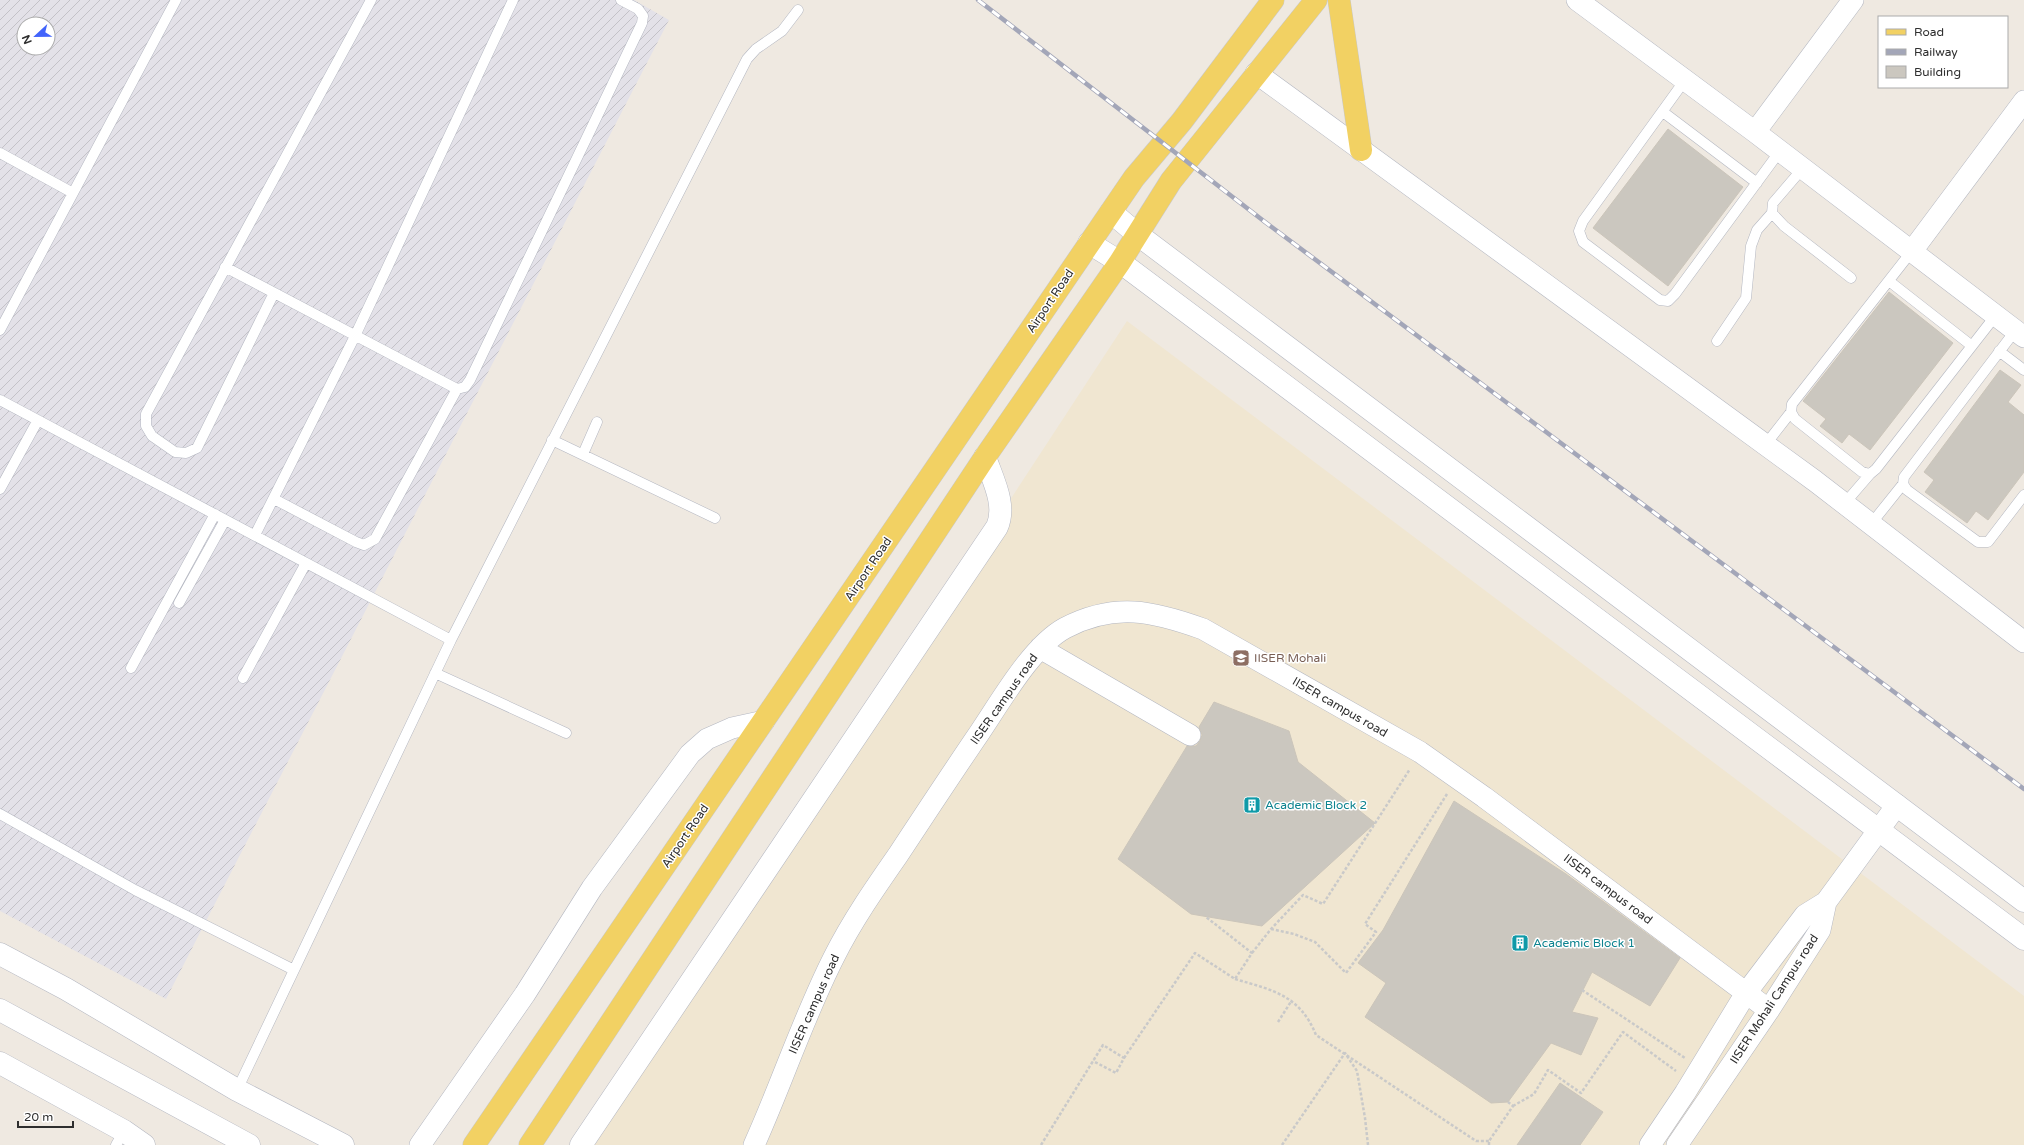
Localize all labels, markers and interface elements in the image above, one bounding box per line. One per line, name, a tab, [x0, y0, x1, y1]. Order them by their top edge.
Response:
north arrow	[16, 16, 56, 56]
legend	[1878, 16, 2008, 88]
text: Road	[1914, 25, 1944, 39]
text: N	[20, 33, 35, 46]
text: Railway	[1914, 45, 1958, 59]
text: Building	[1914, 65, 1961, 79]
street label: Airport Road	[1024, 267, 1076, 335]
street label: Airport Road	[842, 535, 894, 603]
school or university icon: IISER Mohali	[1231, 648, 1251, 668]
street label: IISER campus road	[967, 651, 1041, 747]
place label: IISER Mohali	[1254, 651, 1326, 665]
street label: IISER campus road	[1290, 674, 1390, 740]
building icon: Academic Block 2	[1242, 795, 1262, 815]
place label: Academic Block 2	[1265, 798, 1367, 812]
street label: Airport Road	[659, 802, 711, 870]
street label: IISER campus road	[1561, 851, 1655, 927]
street label: IISER Mohali Campus road	[1727, 932, 1821, 1066]
building icon: Academic Block 1	[1510, 933, 1530, 953]
place label: Academic Block 1	[1533, 936, 1635, 950]
street label: IISER campus road	[786, 952, 842, 1056]
scale bar	[18, 1103, 73, 1129]
text: 20 m	[24, 1110, 53, 1124]

